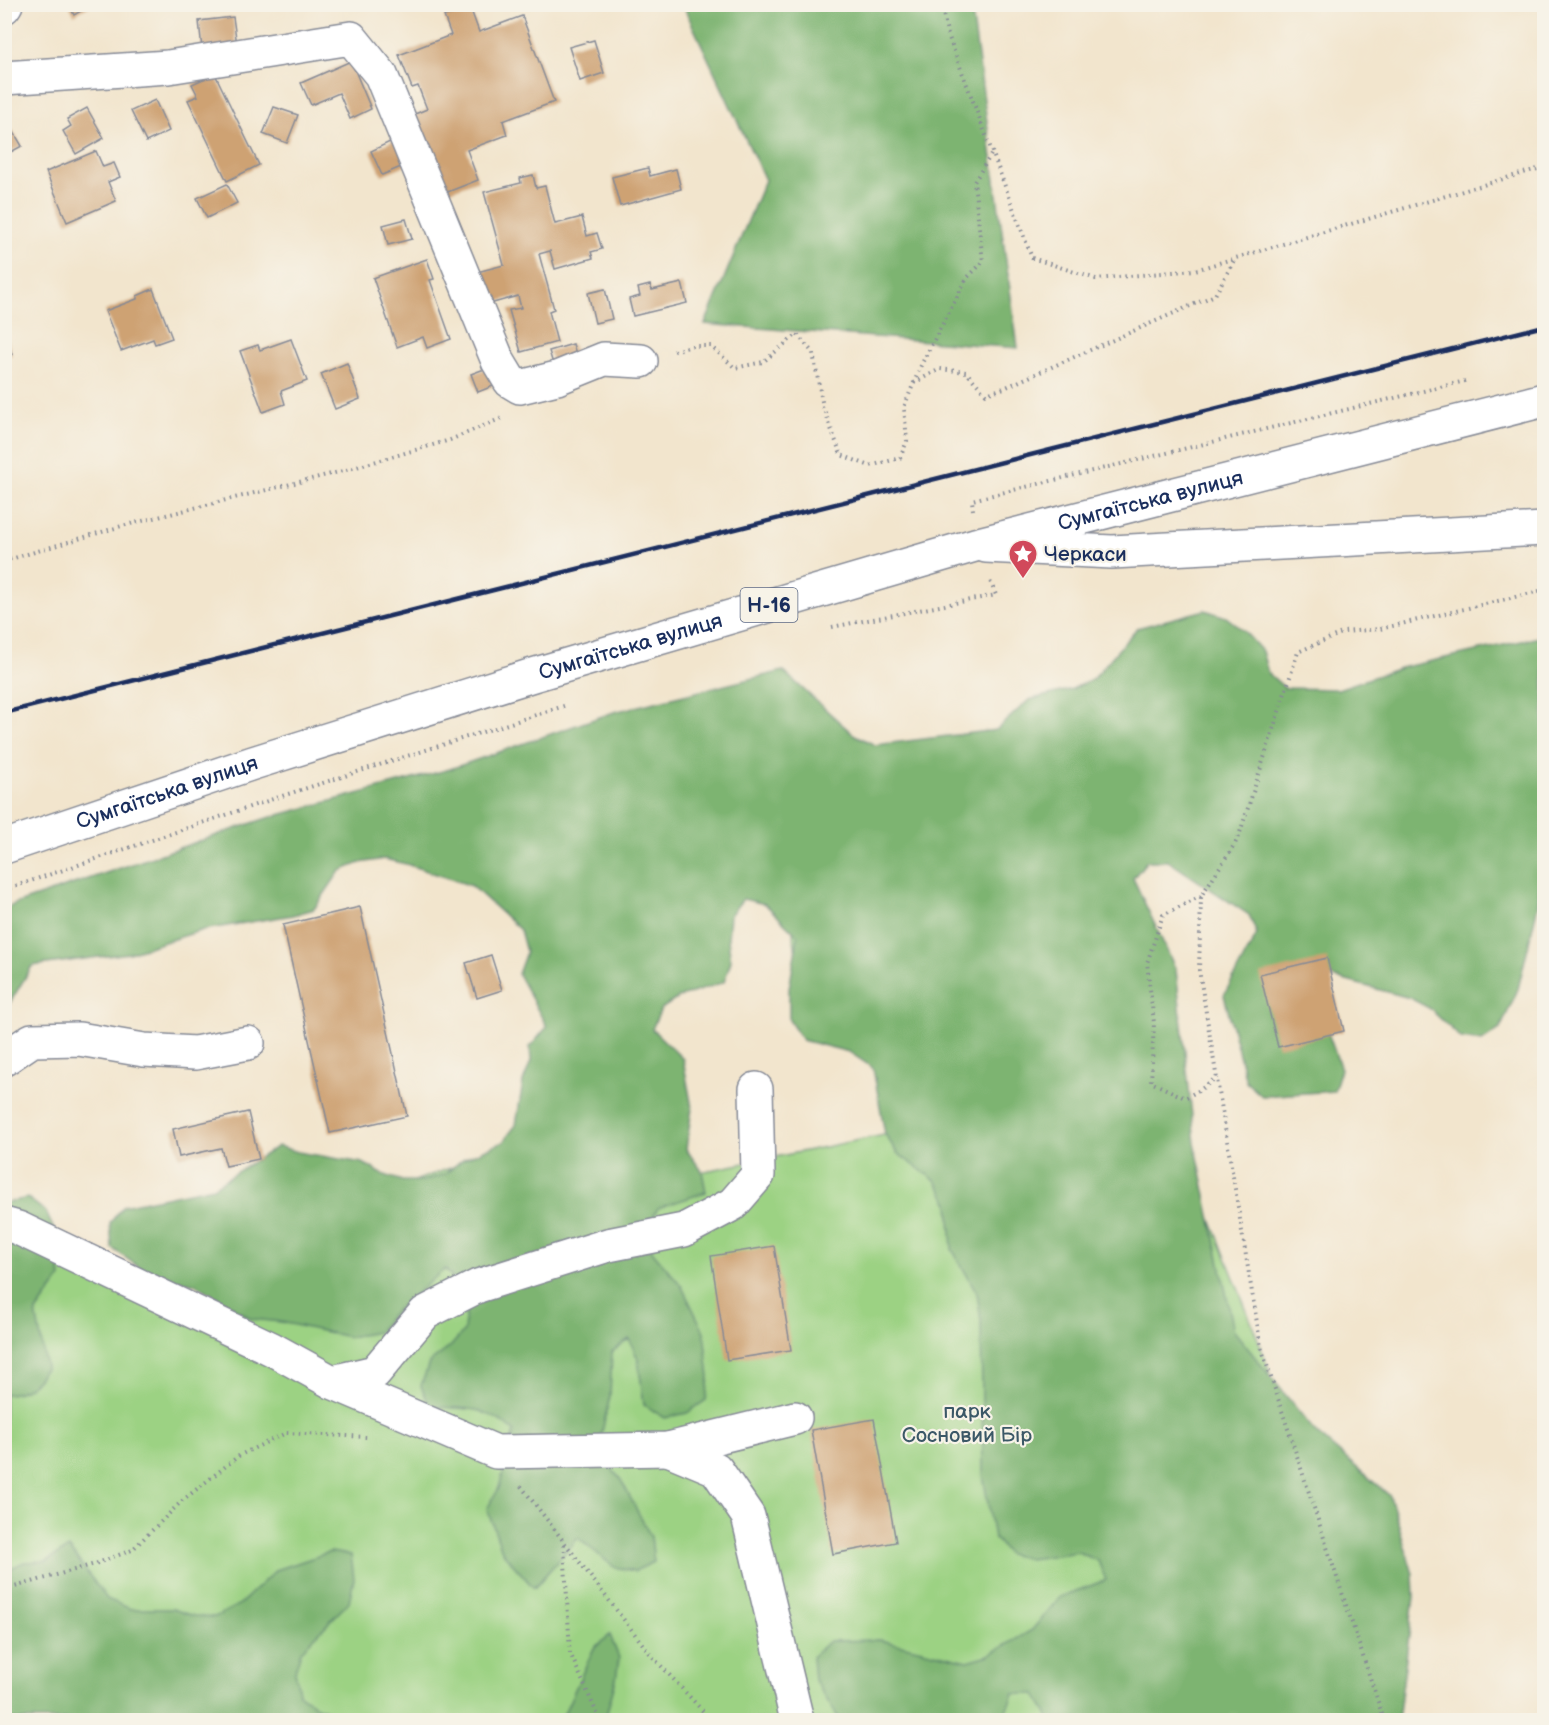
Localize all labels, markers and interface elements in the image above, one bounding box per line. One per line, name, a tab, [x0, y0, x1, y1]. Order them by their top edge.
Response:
street label: Сумгаїтська вулиця	[1055, 465, 1246, 536]
place icon: Черкаси	[1007, 538, 1039, 580]
place label: Черкаси	[1044, 542, 1127, 567]
road number: Н-16	[740, 588, 798, 622]
street label: Сумгаїтська вулиця	[536, 608, 725, 686]
street label: Сумгаїтська вулиця	[73, 750, 261, 835]
park label: парк Сосновий Бір	[902, 1399, 1032, 1448]

